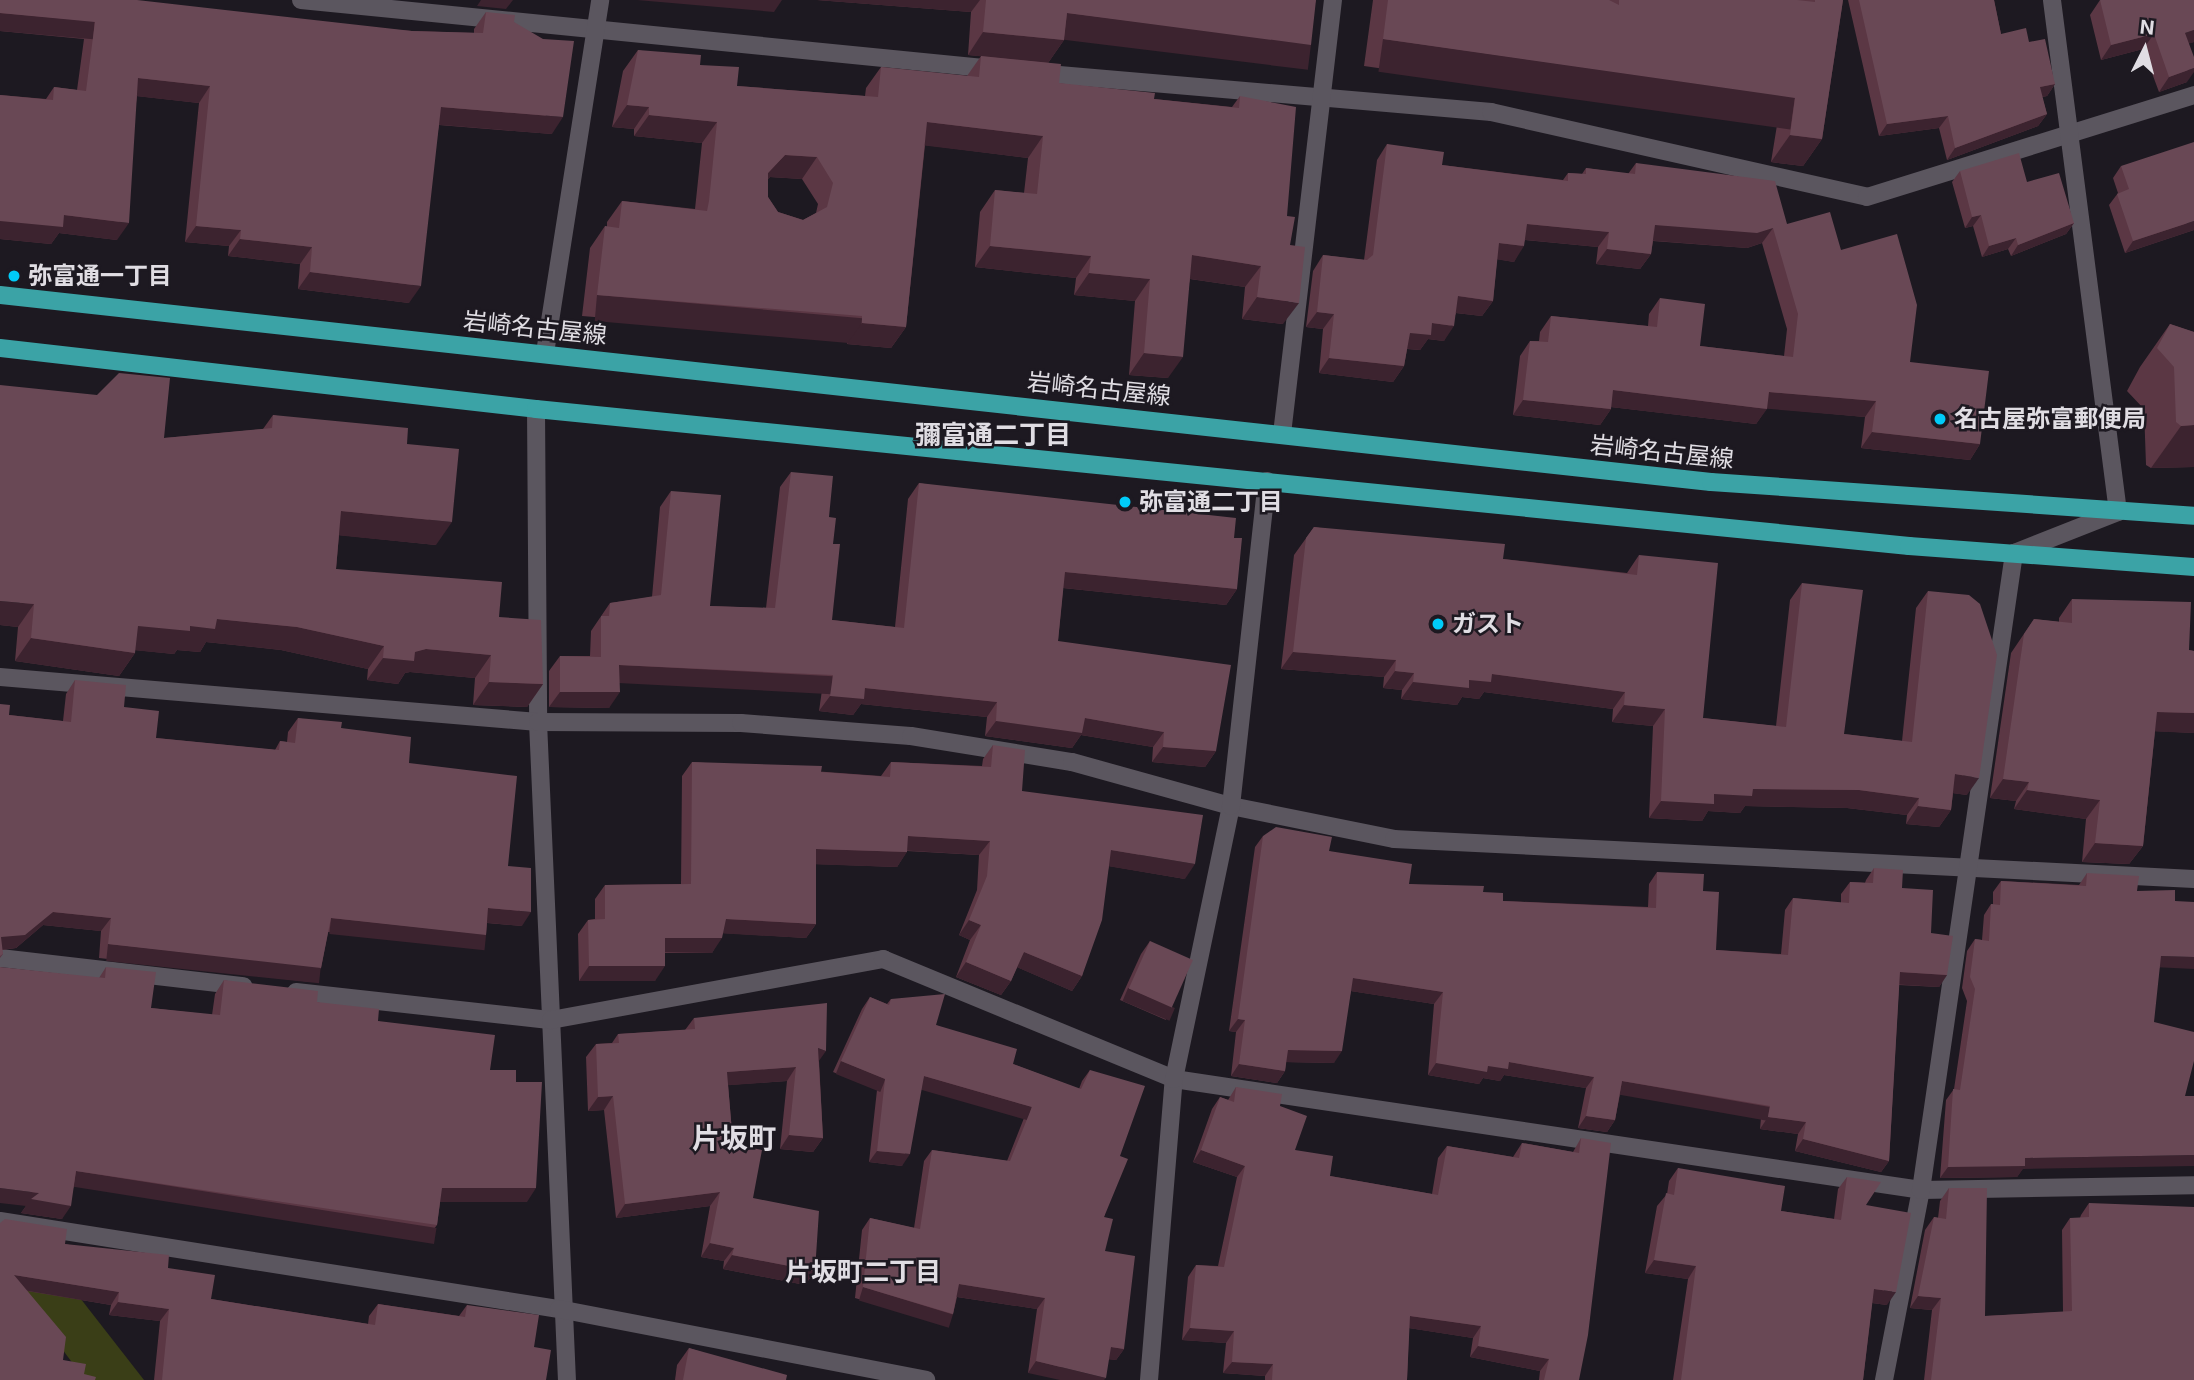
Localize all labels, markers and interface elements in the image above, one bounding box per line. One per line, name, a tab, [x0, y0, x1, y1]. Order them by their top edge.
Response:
north arrow	[2110, 14, 2180, 84]
text: N	[2139, 15, 2156, 40]
place label: 弥富通一丁目	[28, 262, 172, 290]
marker: 弥富通一丁目	[6, 268, 22, 284]
street label: 岩崎名古屋線	[462, 306, 608, 350]
street label: 岩崎名古屋線	[1026, 367, 1172, 411]
place label: 名古屋弥富郵便局	[1954, 405, 2146, 433]
marker: 名古屋弥富郵便局	[1932, 411, 1948, 427]
district label: 彌富通二丁目	[915, 419, 1071, 451]
street label: 岩崎名古屋線	[1589, 430, 1735, 474]
place label: 弥富通二丁目	[1139, 488, 1283, 516]
marker: 弥富通二丁目	[1117, 494, 1133, 510]
place label: ガスト	[1452, 610, 1524, 638]
marker: ガスト	[1430, 616, 1446, 632]
district label: 片坂町	[692, 1121, 776, 1155]
district label: 片坂町二丁目	[785, 1256, 941, 1288]

